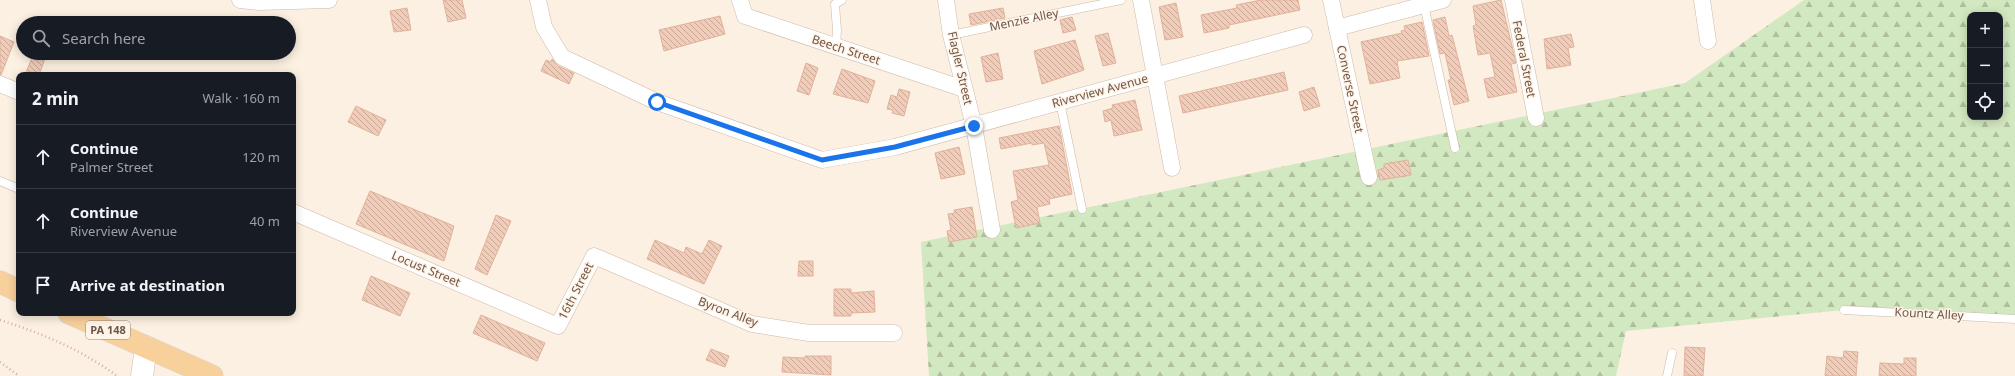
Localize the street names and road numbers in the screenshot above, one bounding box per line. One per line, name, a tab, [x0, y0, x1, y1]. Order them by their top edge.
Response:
street label: Menzie Alley	[988, 4, 1061, 35]
street label: Federal Street	[1509, 19, 1540, 100]
street label: Flagler Street	[944, 29, 977, 107]
street label: Beech Street	[810, 30, 883, 69]
street label: Converse Street	[1333, 43, 1368, 135]
street label: Riverview Avenue	[1050, 69, 1150, 112]
street label: Locust Street	[389, 246, 464, 291]
street label: 16th Street	[554, 259, 598, 322]
street label: Byron Alley	[696, 292, 761, 331]
street label: Kountz Alley	[1894, 303, 1965, 324]
road number: PA 148	[86, 321, 130, 339]

